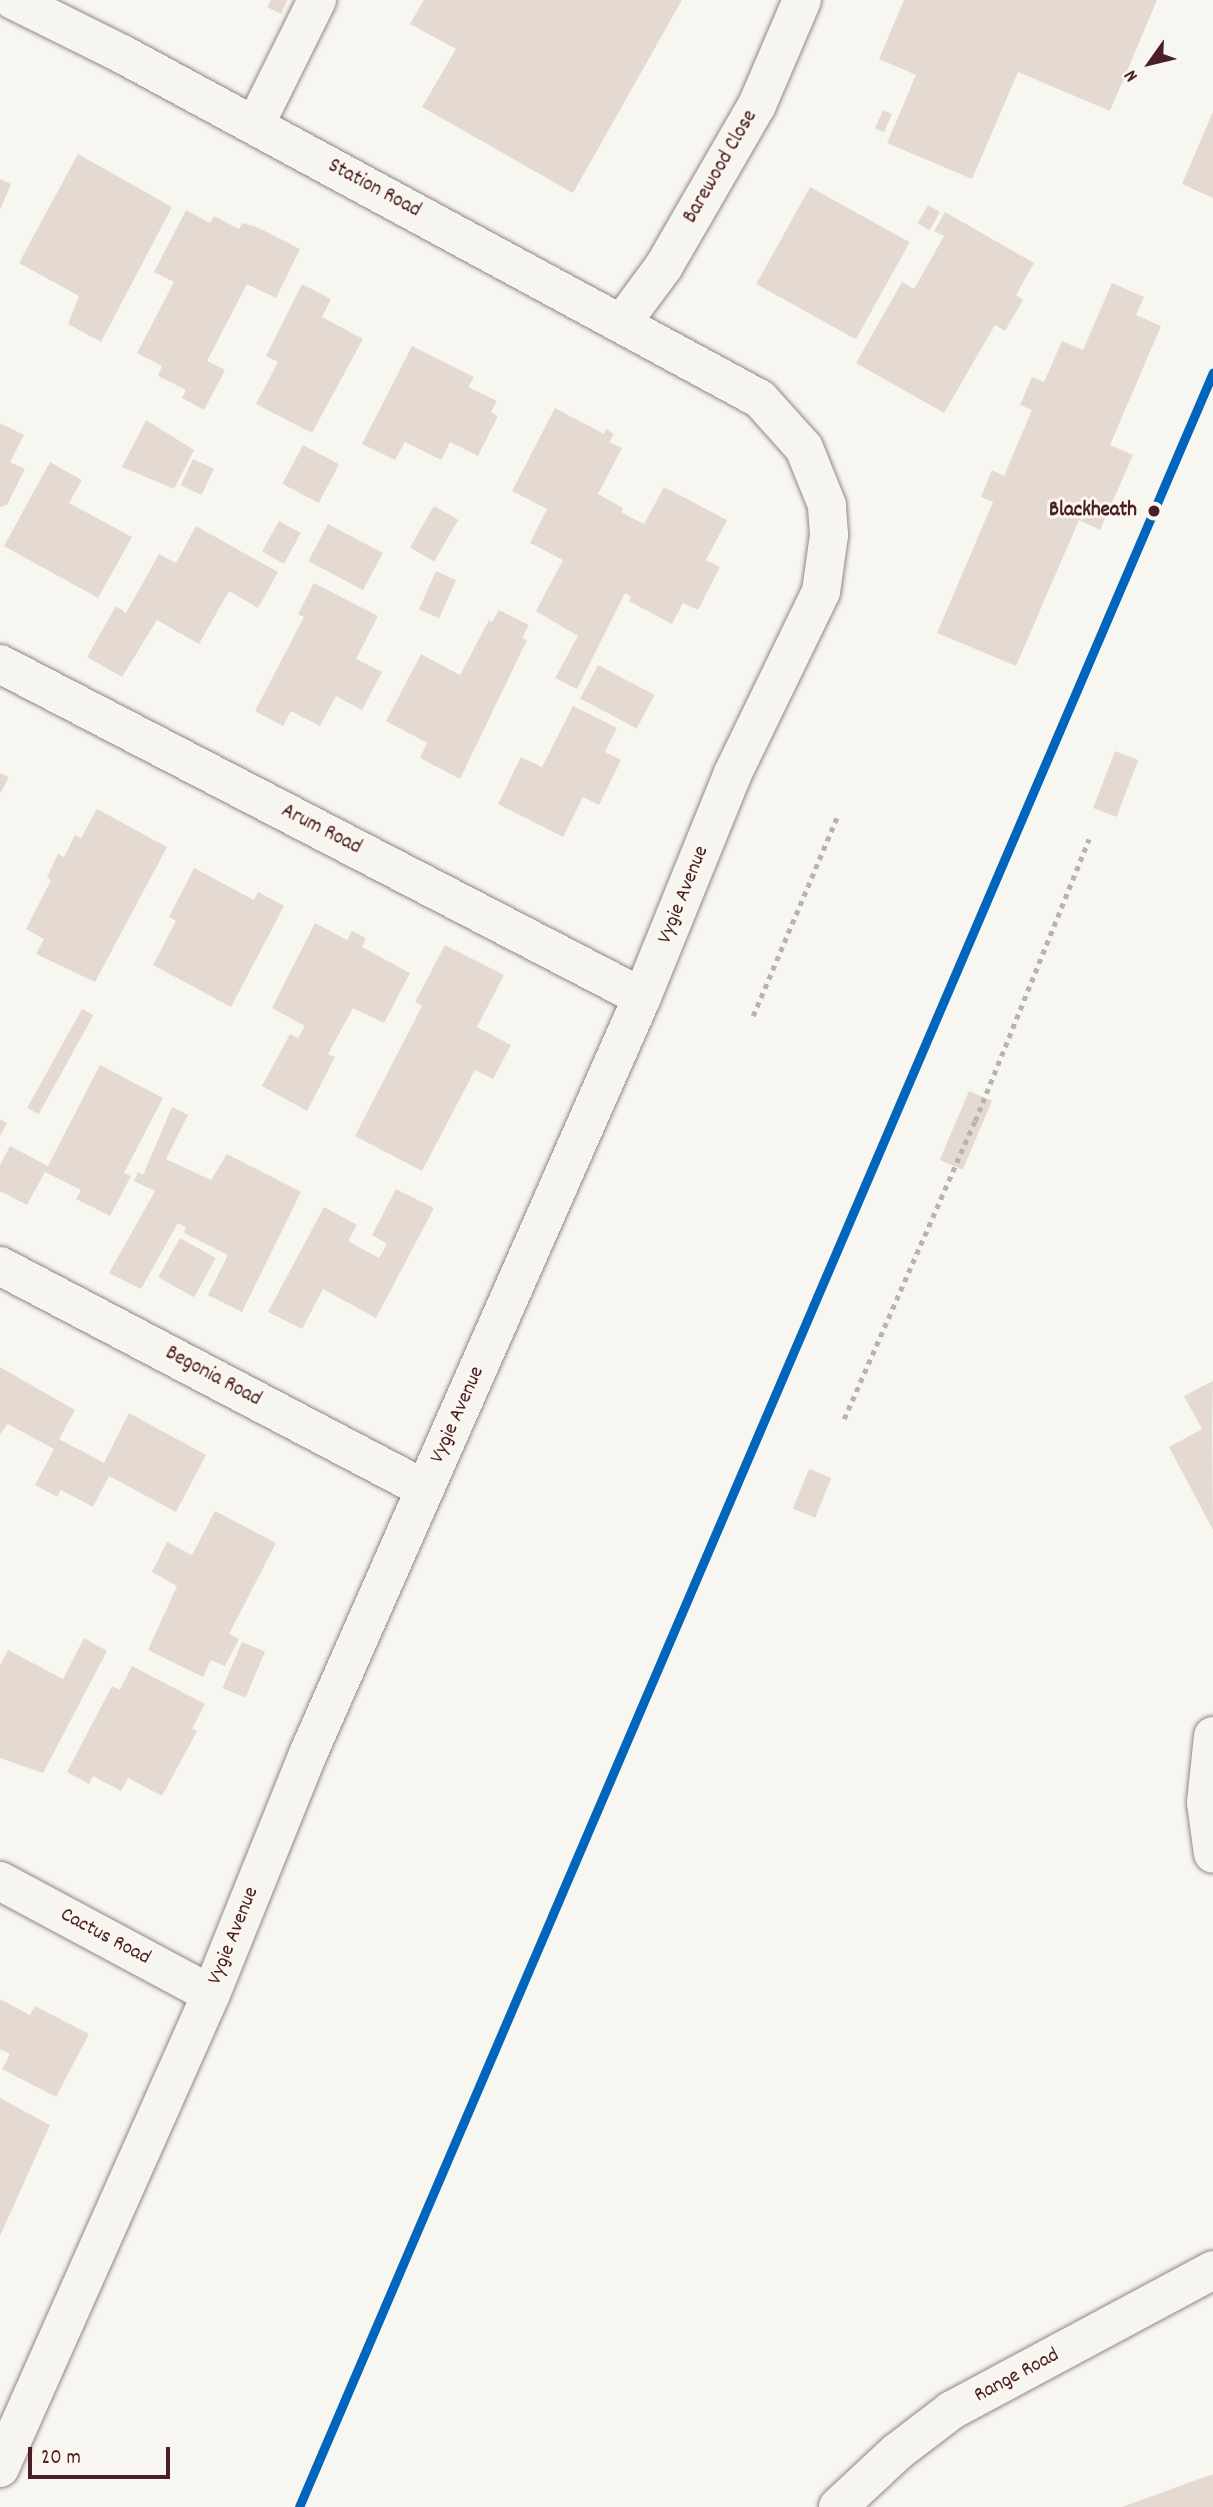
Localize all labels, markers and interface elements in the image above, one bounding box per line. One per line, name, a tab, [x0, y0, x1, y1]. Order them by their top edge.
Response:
north arrow	[1115, 28, 1185, 98]
text: N	[1118, 64, 1146, 86]
street label: Barewood Close	[678, 106, 764, 228]
street label: Station Road	[323, 154, 425, 224]
place label: Blackheath	[1049, 498, 1137, 524]
marker: Blackheath	[1143, 500, 1165, 522]
street label: Arum Road	[277, 799, 365, 861]
street label: Vygie Avenue	[653, 842, 715, 948]
street label: Begonia Road	[161, 1341, 265, 1413]
street label: Vygie Avenue	[426, 1363, 490, 1467]
street label: Vygie Avenue	[203, 1883, 265, 1989]
street label: Cactus Road	[56, 1903, 154, 1971]
street label: Range Road	[970, 2343, 1064, 2409]
scale bar	[32, 2434, 173, 2478]
text: 20 m	[41, 2444, 81, 2474]

